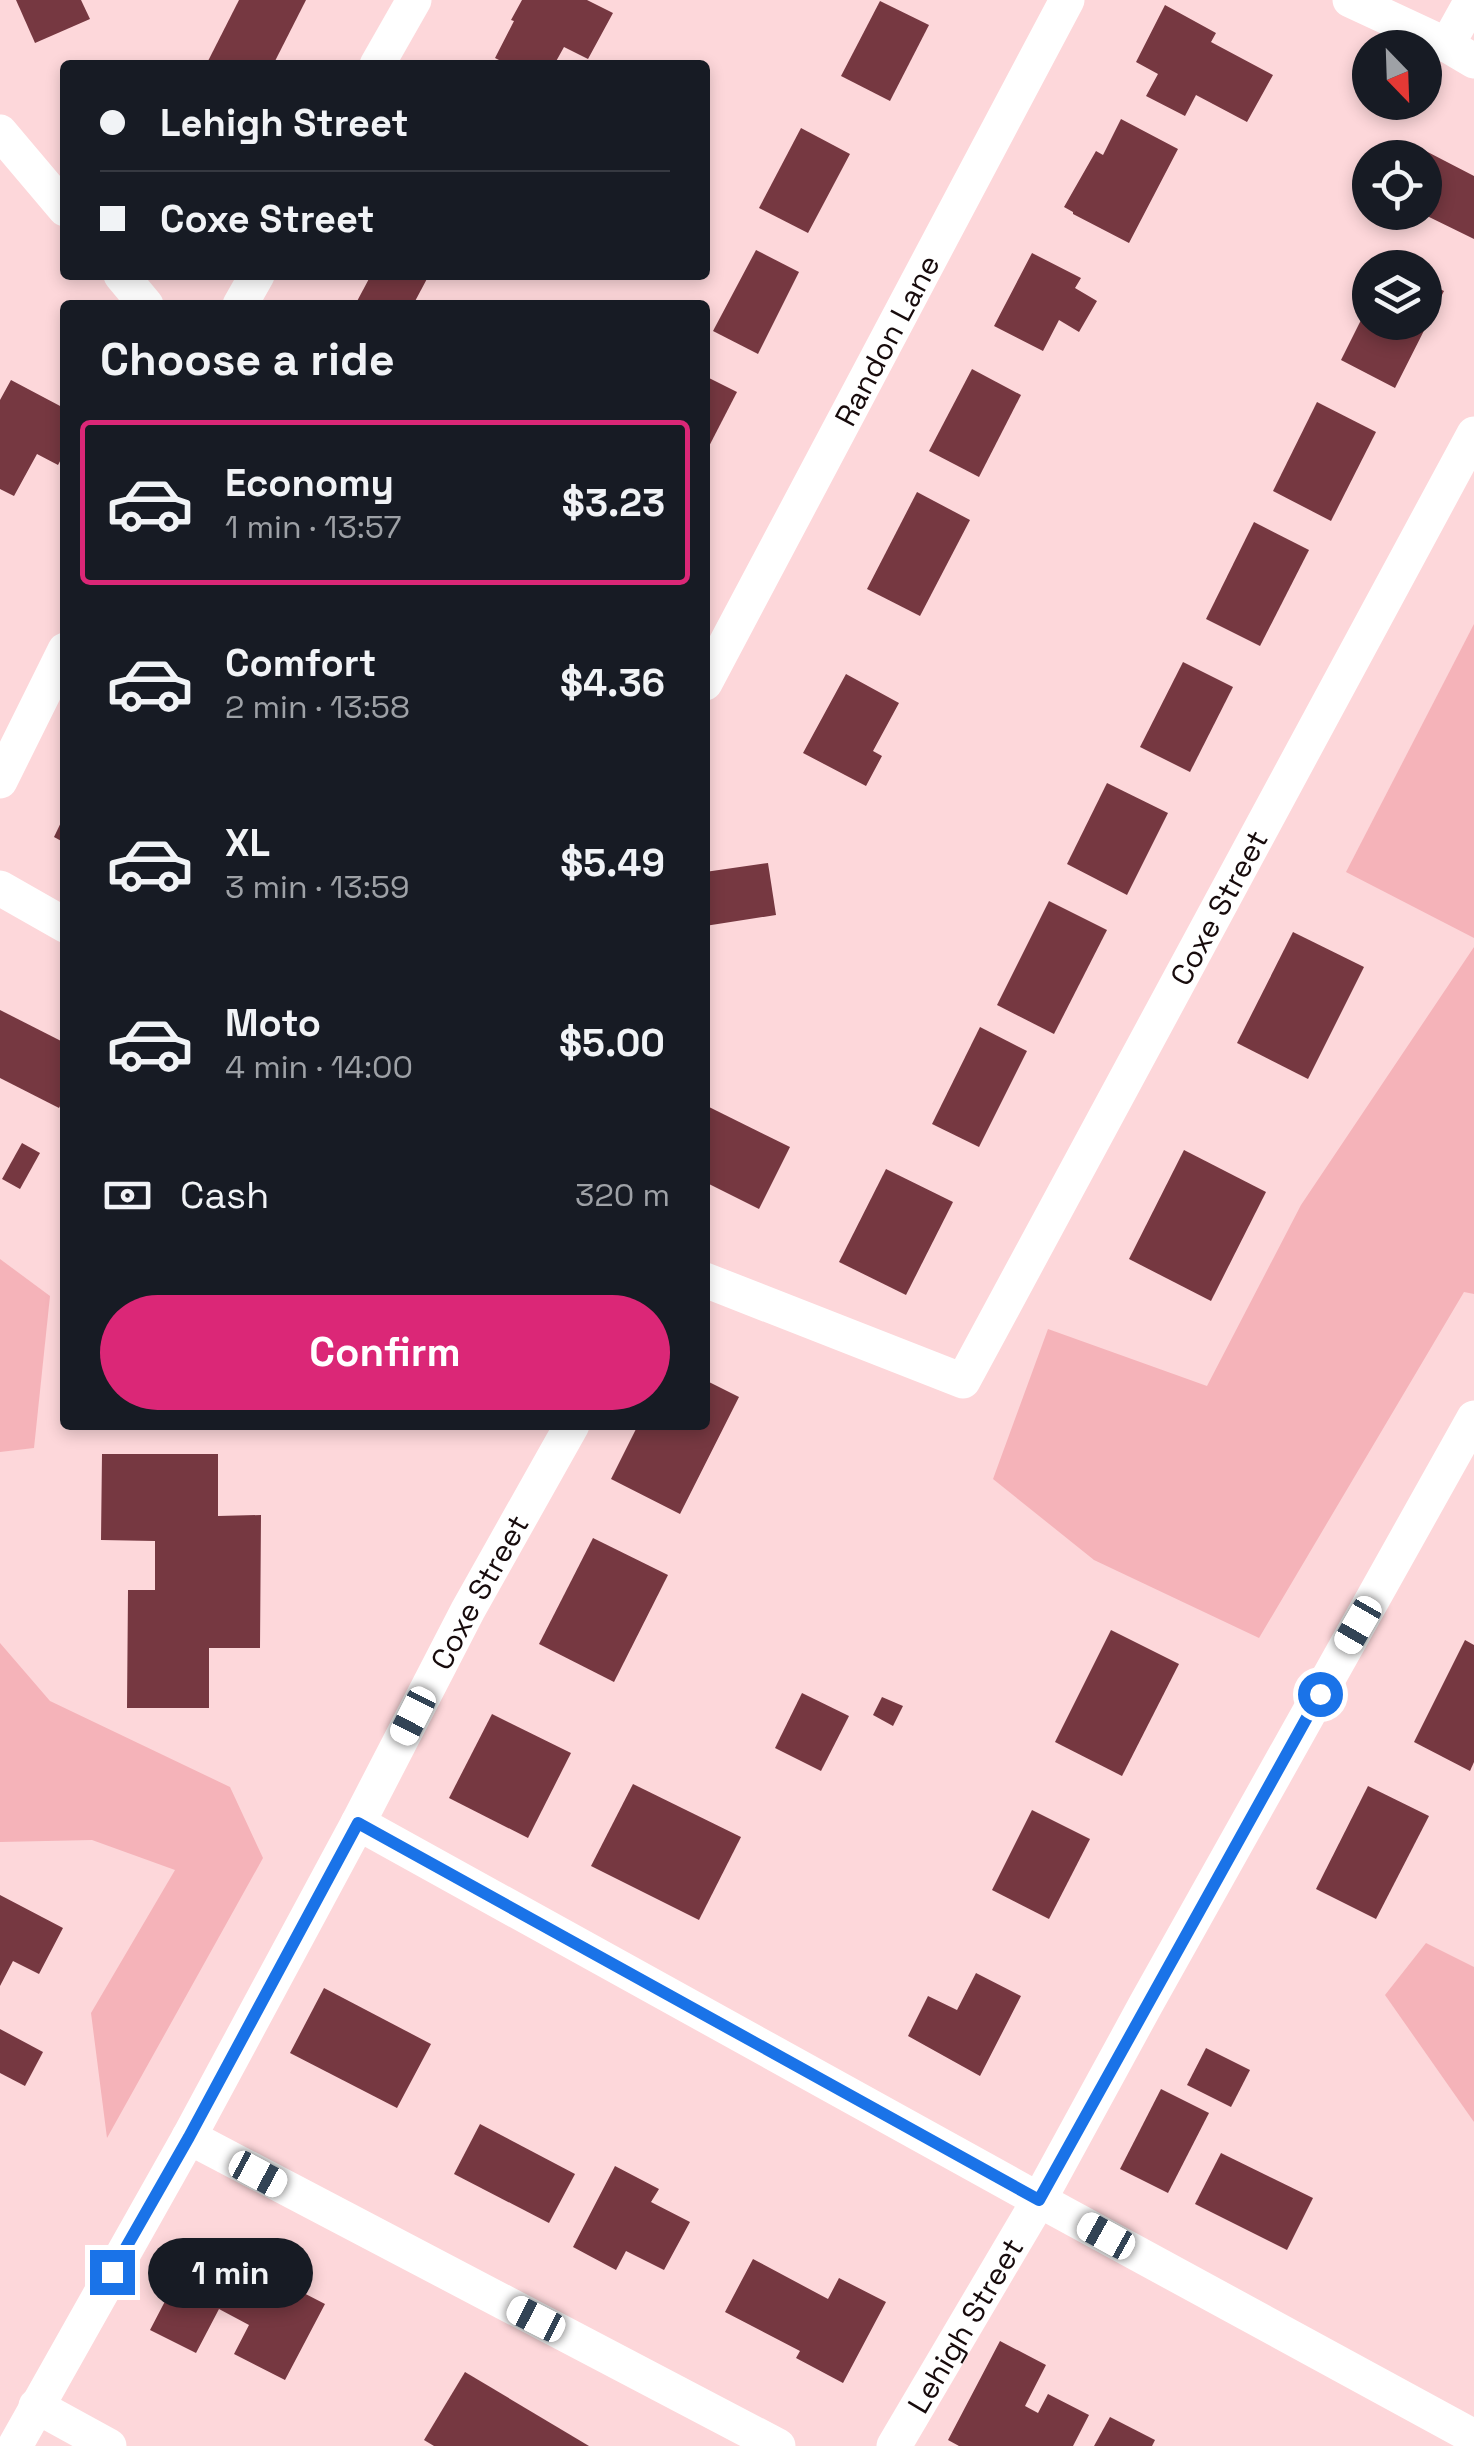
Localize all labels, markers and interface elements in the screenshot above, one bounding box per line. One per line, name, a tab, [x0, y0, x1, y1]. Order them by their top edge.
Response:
north arrow	[1352, 30, 1442, 120]
map controls	[1352, 30, 1442, 340]
text: Lehigh Street	[160, 99, 409, 147]
button: locate	[1352, 140, 1442, 230]
text: Coxe Street	[160, 195, 375, 243]
street label: Randon Lane	[825, 248, 948, 433]
button: layers	[1352, 250, 1442, 340]
text: Choose a ride	[100, 331, 395, 388]
icon: car	[105, 458, 195, 548]
text: Economy	[225, 459, 394, 507]
text: $3.23	[562, 479, 665, 527]
text: 1 min · 13:57	[225, 507, 402, 547]
icon: car	[105, 638, 195, 728]
text: Comfort	[225, 639, 376, 687]
text: $4.36	[560, 659, 665, 707]
text: 2 min · 13:58	[225, 687, 410, 727]
icon: car	[105, 818, 195, 908]
text: XL	[225, 819, 270, 867]
street label: Coxe Street	[1161, 823, 1276, 992]
text: $5.49	[560, 839, 665, 887]
text: 3 min · 13:59	[225, 867, 410, 907]
icon: car	[105, 998, 195, 1088]
text: Moto	[225, 999, 321, 1047]
text: $5.00	[559, 1019, 665, 1067]
text: 4 min · 14:00	[225, 1047, 413, 1087]
icon: cash	[100, 1168, 155, 1223]
text: Cash	[180, 1171, 269, 1219]
text: 320 m	[575, 1175, 670, 1215]
button: Confirm	[100, 1295, 670, 1410]
street label: Coxe Street	[421, 1508, 537, 1676]
car	[1330, 1592, 1386, 1658]
route start	[1298, 1672, 1343, 1717]
car	[386, 1682, 440, 1750]
car	[224, 2147, 292, 2201]
car	[1072, 2208, 1140, 2264]
street label: Lehigh Street	[898, 2231, 1032, 2420]
callout: 1 min	[147, 2237, 312, 2307]
route end	[90, 2250, 135, 2295]
text: 1 min	[191, 2253, 270, 2293]
car	[502, 2292, 570, 2346]

